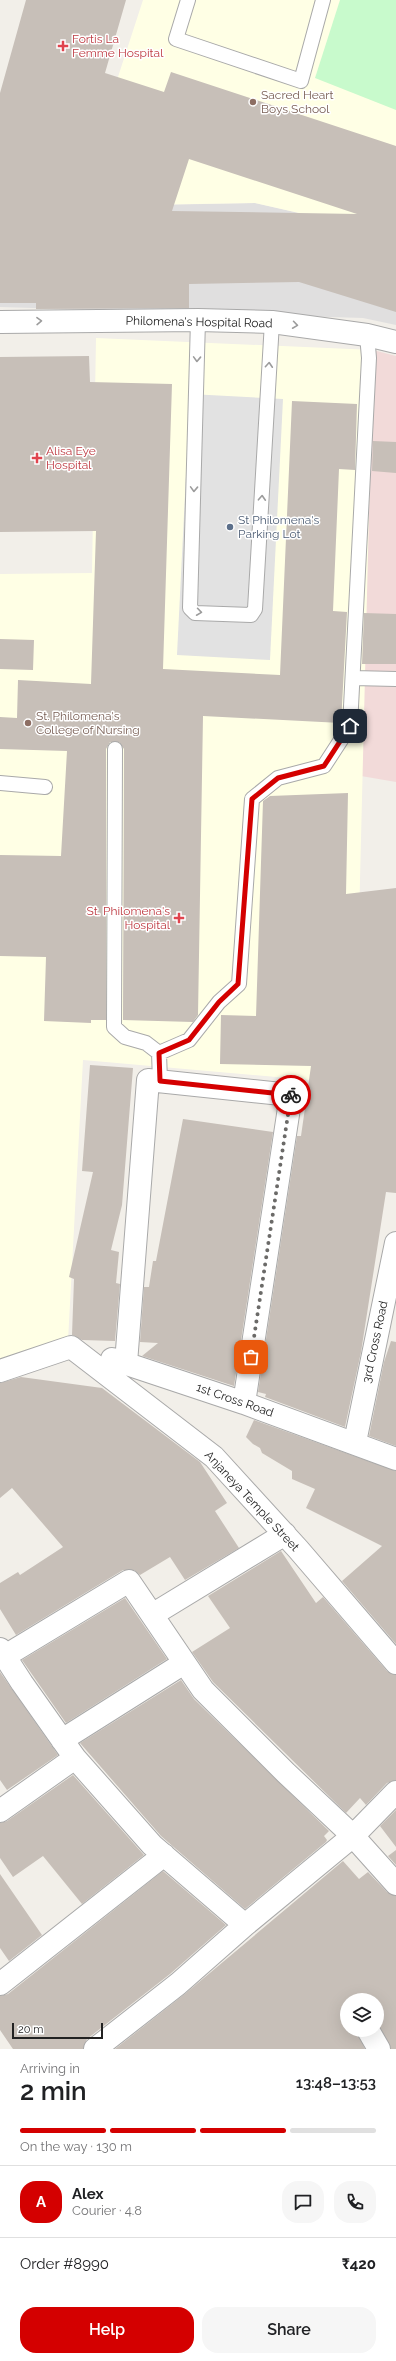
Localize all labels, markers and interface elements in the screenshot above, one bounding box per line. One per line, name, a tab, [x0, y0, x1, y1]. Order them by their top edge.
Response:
place label: Fortis La Femme Hospital	[72, 32, 164, 60]
marker: Fortis La Femme Hospital	[57, 40, 69, 52]
place label: Sacred Heart Boys School	[261, 88, 334, 116]
marker: Sacred Heart Boys School	[248, 97, 258, 107]
street label: Philomena's Hospital Road	[125, 314, 273, 330]
one-way arrow	[36, 317, 42, 325]
one-way arrow	[292, 320, 298, 329]
one-way arrow	[193, 356, 202, 362]
one-way arrow	[265, 362, 274, 368]
place label: Alisa Eye Hospital	[46, 444, 96, 472]
marker: Alisa Eye Hospital	[31, 452, 43, 464]
one-way arrow	[189, 486, 198, 492]
one-way arrow	[257, 495, 266, 501]
place label: St Philomena's Parking Lot	[238, 513, 319, 541]
marker: St Philomena's Parking Lot	[225, 522, 235, 532]
one-way arrow	[196, 607, 202, 616]
place label: St. Philomena's College of Nursing	[36, 709, 140, 737]
pin	[333, 709, 367, 743]
icon: home	[339, 715, 361, 737]
marker: St. Philomena's College of Nursing	[23, 718, 33, 728]
place label: St. Philomena's Hospital	[87, 904, 171, 932]
marker: St. Philomena's Hospital	[173, 912, 185, 924]
courier	[271, 1075, 311, 1115]
icon: bike	[280, 1084, 302, 1106]
street label: 3rd Cross Road	[359, 1300, 391, 1384]
pin	[234, 1340, 268, 1374]
icon: bag	[240, 1346, 262, 1368]
street label: 1st Cross Road	[195, 1380, 275, 1420]
street label: Anjaneya Temple Street	[202, 1448, 302, 1554]
map controls	[340, 1993, 384, 2037]
button: layers	[340, 1993, 384, 2037]
scale bar	[12, 2021, 103, 2040]
text: 20 m	[18, 2023, 43, 2036]
text: Arriving in	[20, 2061, 80, 2076]
text: 13:48–13:53	[296, 2074, 376, 2092]
text: 2 min	[20, 2076, 87, 2106]
text: On the way · 130 m	[20, 2139, 132, 2154]
button: chat	[282, 2181, 324, 2223]
button: phone	[334, 2181, 376, 2223]
text: Alex	[72, 2185, 103, 2203]
text: A	[36, 2193, 46, 2211]
text: Courier · 4.8	[72, 2203, 142, 2218]
text: Order #8990	[20, 2255, 109, 2273]
text: ₹420	[342, 2255, 376, 2273]
button: Help	[20, 2307, 194, 2353]
button: Share	[202, 2307, 376, 2353]

